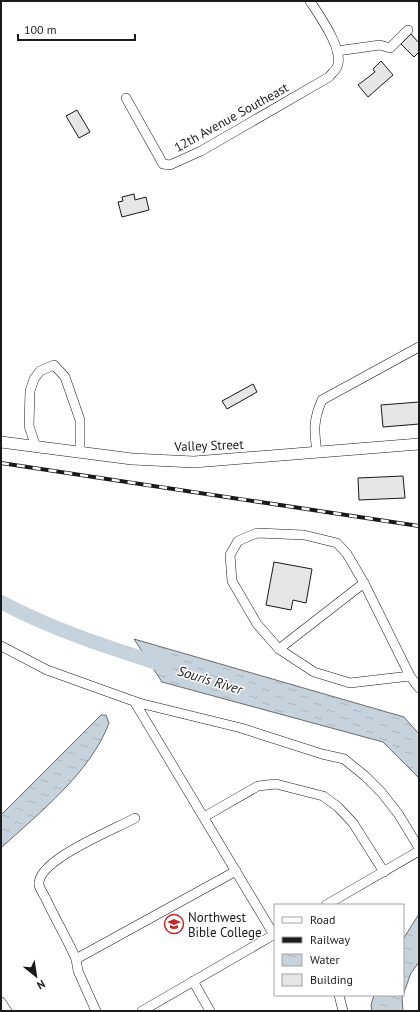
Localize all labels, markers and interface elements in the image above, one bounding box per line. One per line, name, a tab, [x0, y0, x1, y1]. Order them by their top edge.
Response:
scale bar	[18, 16, 135, 42]
text: 100 m	[24, 22, 57, 37]
street label: 12th Avenue Southeast	[171, 79, 292, 156]
street label: Valley Street	[173, 436, 245, 455]
water label: Souris River	[175, 662, 246, 699]
legend	[274, 904, 404, 996]
place label: Northwest Bible College	[188, 909, 262, 941]
text: Road	[310, 912, 335, 927]
school or university icon: Northwest Bible College	[163, 913, 185, 935]
text: Railway	[310, 932, 350, 947]
text: Water	[310, 952, 340, 967]
north arrow	[16, 956, 56, 996]
text: Building	[310, 972, 353, 987]
text: N	[34, 977, 48, 993]

